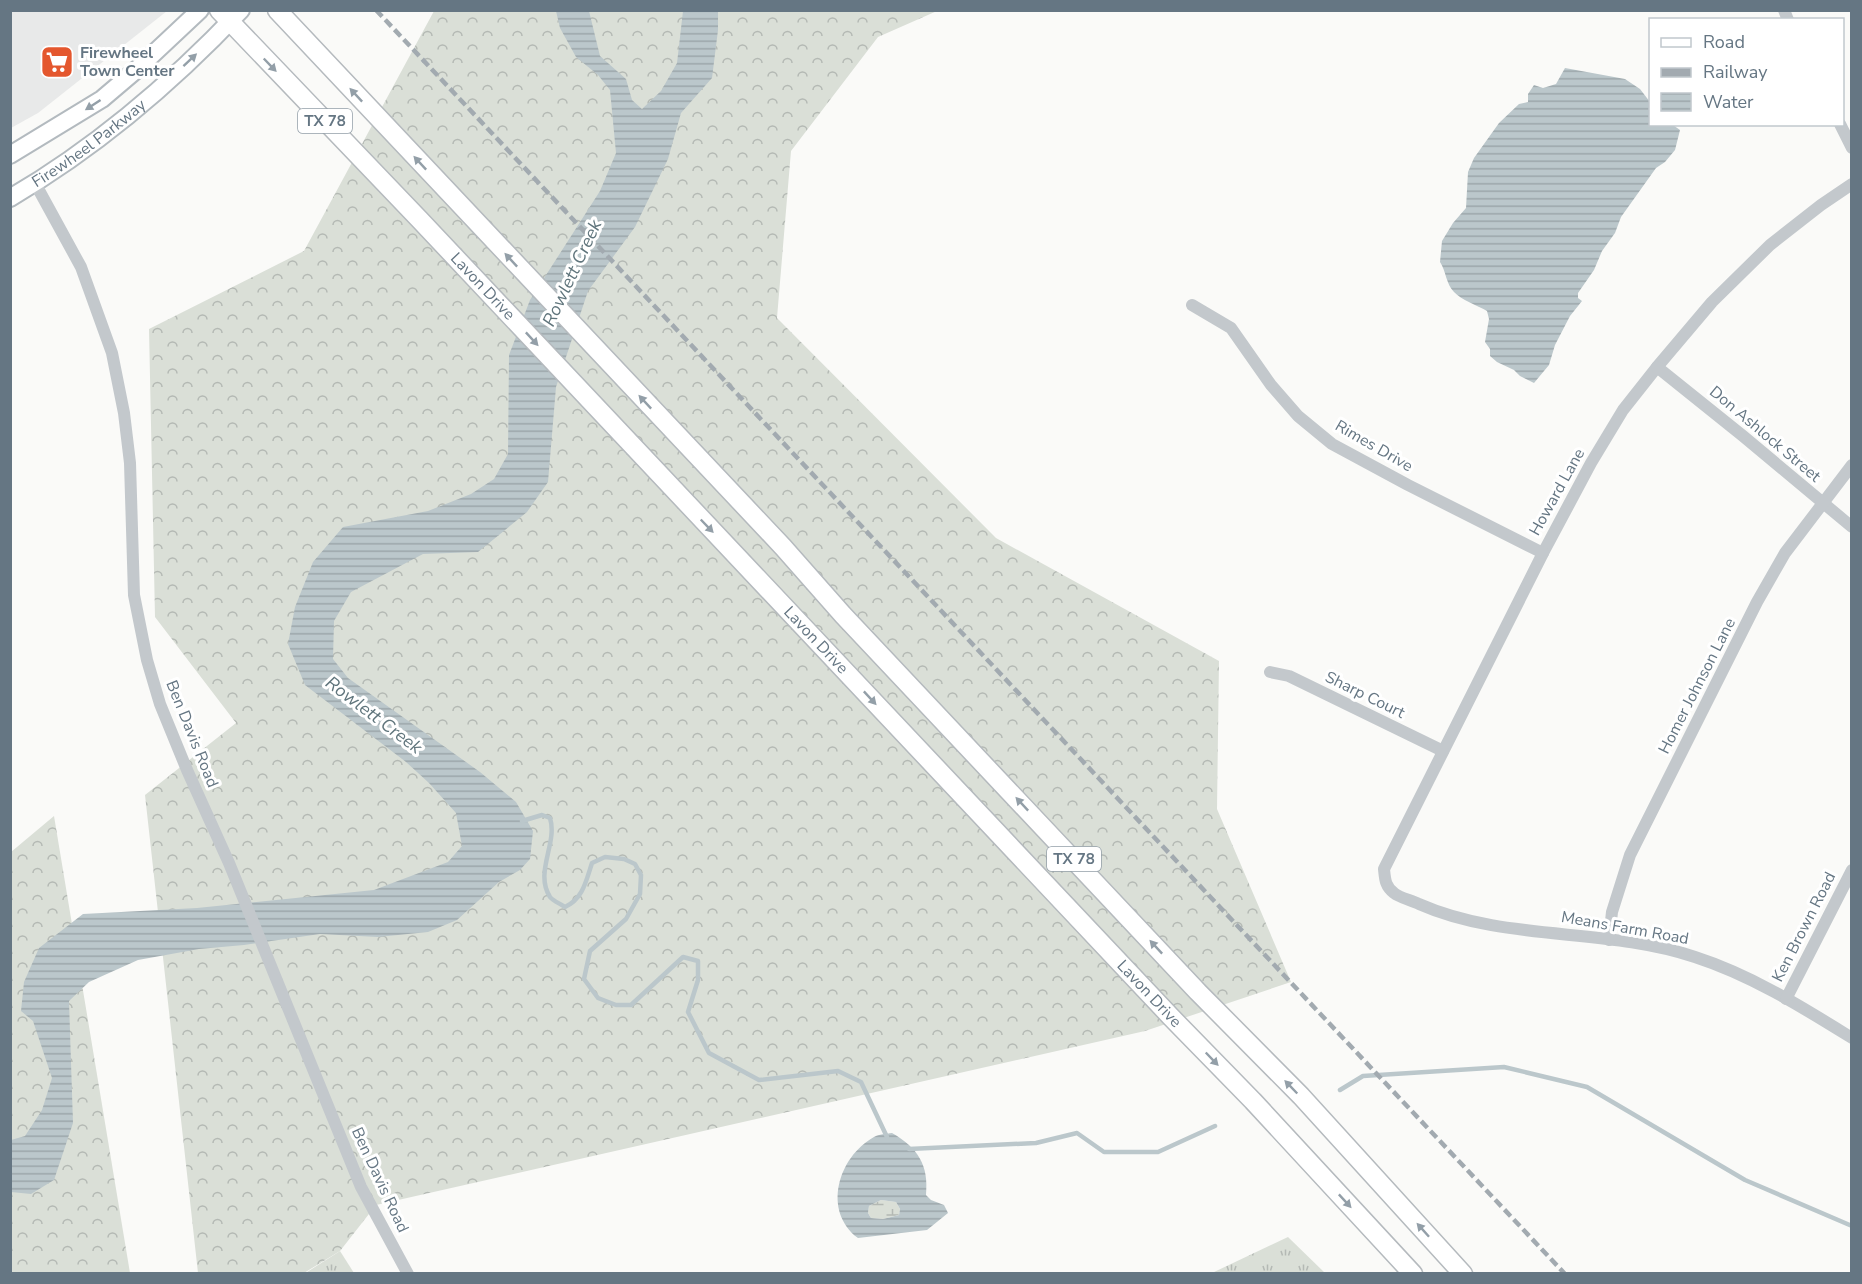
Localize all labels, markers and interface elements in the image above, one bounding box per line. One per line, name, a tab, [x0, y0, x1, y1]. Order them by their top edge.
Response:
legend	[1649, 18, 1844, 126]
text: Road	[1703, 30, 1745, 54]
place label: Firewheel Town Center	[80, 42, 175, 82]
supermarket icon: Firewheel Town Center	[39, 44, 75, 80]
one-way arrow	[183, 54, 197, 68]
one-way arrow	[263, 57, 277, 71]
text: Railway	[1703, 60, 1768, 84]
one-way arrow	[350, 88, 363, 103]
text: Water	[1703, 90, 1754, 114]
street label: Firewheel Parkway	[28, 94, 151, 193]
one-way arrow	[85, 99, 101, 110]
road number: TX 78	[298, 109, 352, 133]
one-way arrow	[413, 156, 427, 170]
water label: Rowlett Creek	[537, 215, 608, 330]
street label: Lavon Drive	[445, 248, 520, 325]
one-way arrow	[504, 253, 518, 268]
one-way arrow	[525, 332, 539, 347]
street label: Don Ashlock Street	[1705, 381, 1826, 487]
one-way arrow	[639, 395, 652, 410]
street label: Rimes Drive	[1331, 415, 1417, 477]
street label: Howard Lane	[1524, 444, 1590, 540]
one-way arrow	[700, 518, 714, 533]
street label: Lavon Drive	[779, 602, 853, 679]
street label: Homer Johnson Lane	[1653, 614, 1741, 758]
street label: Sharp Court	[1321, 666, 1409, 724]
water label: Rowlett Creek	[321, 671, 428, 760]
street label: Ben Davis Road	[160, 677, 224, 791]
one-way arrow	[863, 690, 877, 705]
one-way arrow	[1016, 798, 1030, 812]
road number: TX 78	[1047, 847, 1101, 871]
street label: Ken Brown Road	[1767, 868, 1841, 986]
street label: Means Farm Road	[1559, 906, 1691, 950]
one-way arrow	[1149, 939, 1163, 954]
street label: Lavon Drive	[1112, 955, 1186, 1032]
one-way arrow	[1204, 1051, 1218, 1065]
one-way arrow	[1285, 1080, 1299, 1094]
street label: Ben Davis Road	[346, 1124, 414, 1236]
one-way arrow	[1338, 1193, 1351, 1208]
one-way arrow	[1416, 1223, 1430, 1238]

